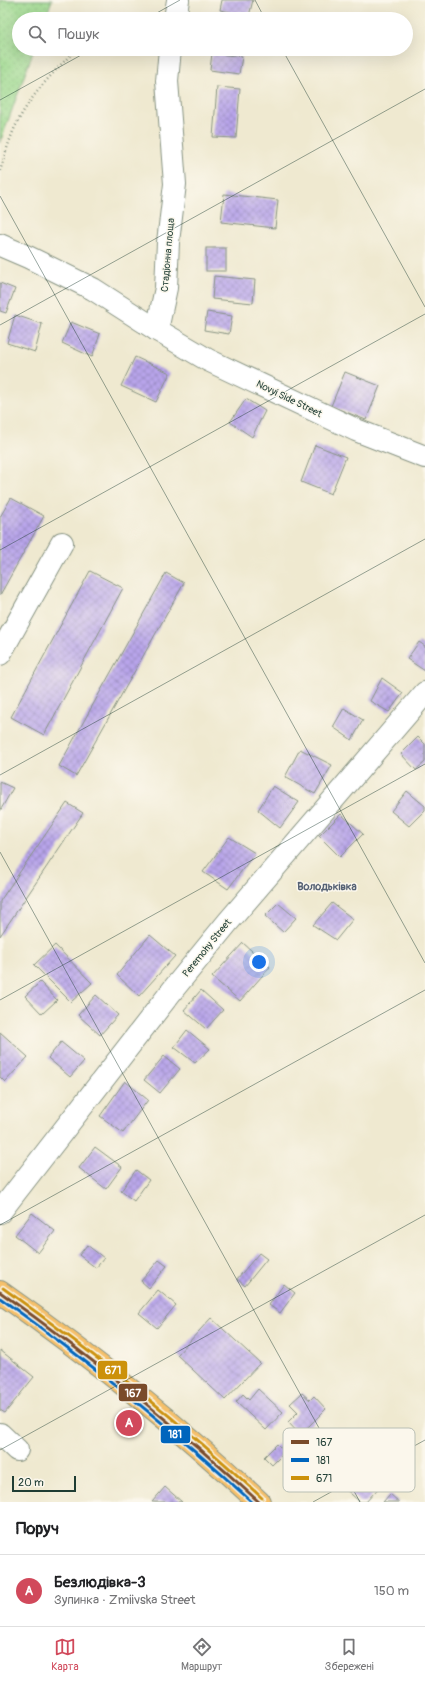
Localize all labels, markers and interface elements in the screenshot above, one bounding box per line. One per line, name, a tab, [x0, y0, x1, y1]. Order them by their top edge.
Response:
search box	[12, 12, 413, 56]
icon: search	[26, 23, 48, 45]
text: Пошук	[58, 25, 100, 44]
street label: Стадіонна площа	[159, 217, 177, 292]
street label: Novyi Side Street	[254, 378, 325, 421]
district label: Володьківка	[297, 880, 357, 893]
street label: Peremohy Street	[180, 916, 235, 979]
your location	[249, 952, 269, 972]
line badge: 671	[97, 1360, 128, 1380]
text: 671	[105, 1364, 121, 1377]
line badge: 167	[118, 1383, 148, 1402]
text: 167	[125, 1387, 141, 1400]
pin: A	[116, 1408, 142, 1438]
line badge: 181	[160, 1425, 191, 1444]
text: 181	[168, 1428, 182, 1441]
legend	[283, 1428, 415, 1492]
text: 167	[316, 1436, 333, 1449]
text: 181	[316, 1454, 330, 1467]
text: 671	[316, 1472, 332, 1485]
scale bar	[12, 1474, 76, 1493]
text: 20 m	[18, 1476, 44, 1489]
text: Поруч	[16, 1518, 59, 1539]
text: Безлюдівка-3	[54, 1573, 146, 1592]
text: A	[25, 1583, 33, 1599]
text: 150 m	[374, 1583, 409, 1599]
text: Зупинка · Zmiivska Street	[54, 1592, 195, 1608]
tab: Карта	[51, 1636, 79, 1673]
tab: Маршрут	[181, 1636, 222, 1673]
tab: Збережені	[325, 1636, 374, 1673]

